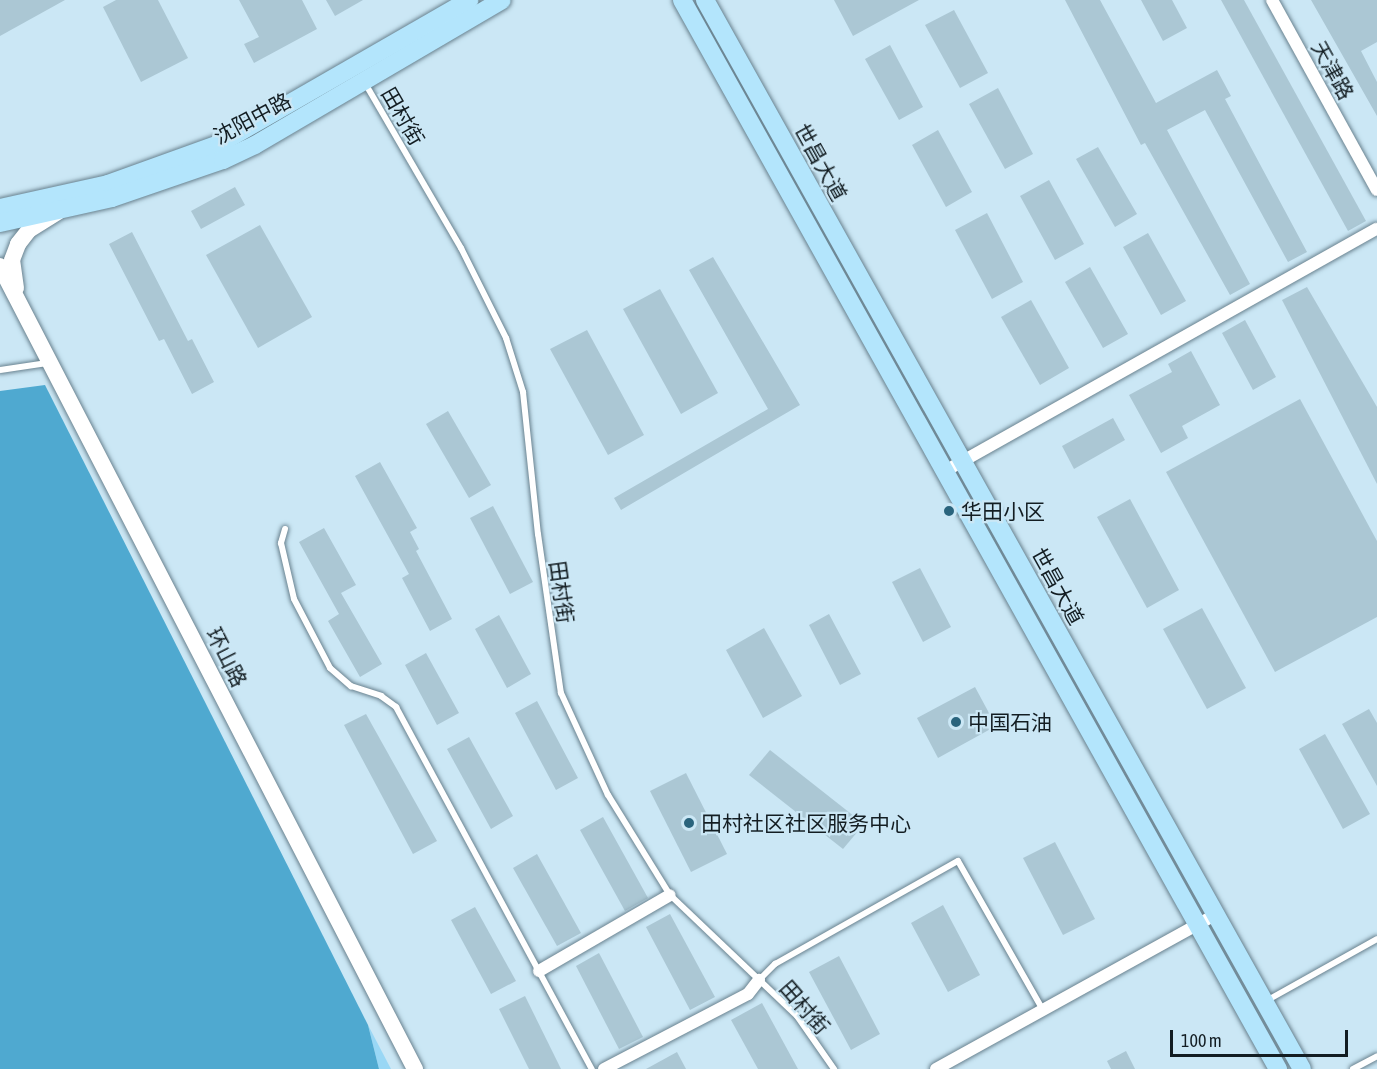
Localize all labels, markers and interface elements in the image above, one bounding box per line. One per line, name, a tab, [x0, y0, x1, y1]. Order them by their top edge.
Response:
street label: 天津路	[1307, 36, 1359, 104]
street label: 田村街	[376, 82, 430, 150]
street label: 沈阳中路	[209, 87, 295, 149]
street label: 世昌大道	[790, 119, 852, 205]
place label: 华田小区	[961, 498, 1045, 524]
marker: 华田小区	[942, 504, 956, 518]
street label: 世昌大道	[1027, 543, 1089, 629]
street label: 田村街	[545, 559, 579, 625]
street label: 环山路	[201, 623, 253, 691]
place label: 中国石油	[968, 709, 1052, 735]
marker: 中国石油	[949, 715, 963, 729]
place label: 田村社区社区服务中心	[701, 810, 911, 836]
marker: 田村社区社区服务中心	[682, 816, 696, 830]
street label: 田村街	[775, 975, 835, 1039]
scale bar	[1173, 1018, 1352, 1056]
text: 100 m	[1181, 1030, 1222, 1051]

